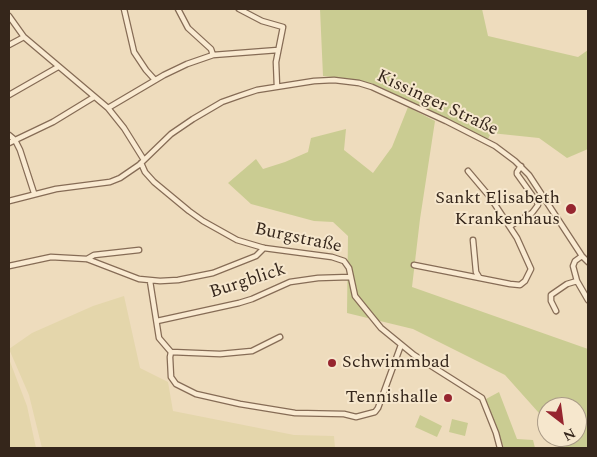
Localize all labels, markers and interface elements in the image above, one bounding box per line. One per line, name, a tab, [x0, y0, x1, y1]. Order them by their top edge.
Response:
street label: Kissinger Straße	[373, 66, 501, 142]
place label: Sankt Elisabeth Krankenhaus	[435, 188, 560, 230]
marker: Sankt Elisabeth Krankenhaus	[564, 202, 578, 216]
street label: Burgstraße	[252, 219, 344, 259]
street label: Burgblick	[207, 260, 289, 304]
place label: Schwimmbad	[342, 352, 450, 374]
marker: Schwimmbad	[326, 357, 338, 369]
place label: Tennishalle	[345, 387, 438, 409]
marker: Tennishalle	[442, 392, 454, 404]
north arrow	[537, 397, 587, 447]
text: N	[559, 423, 579, 447]

